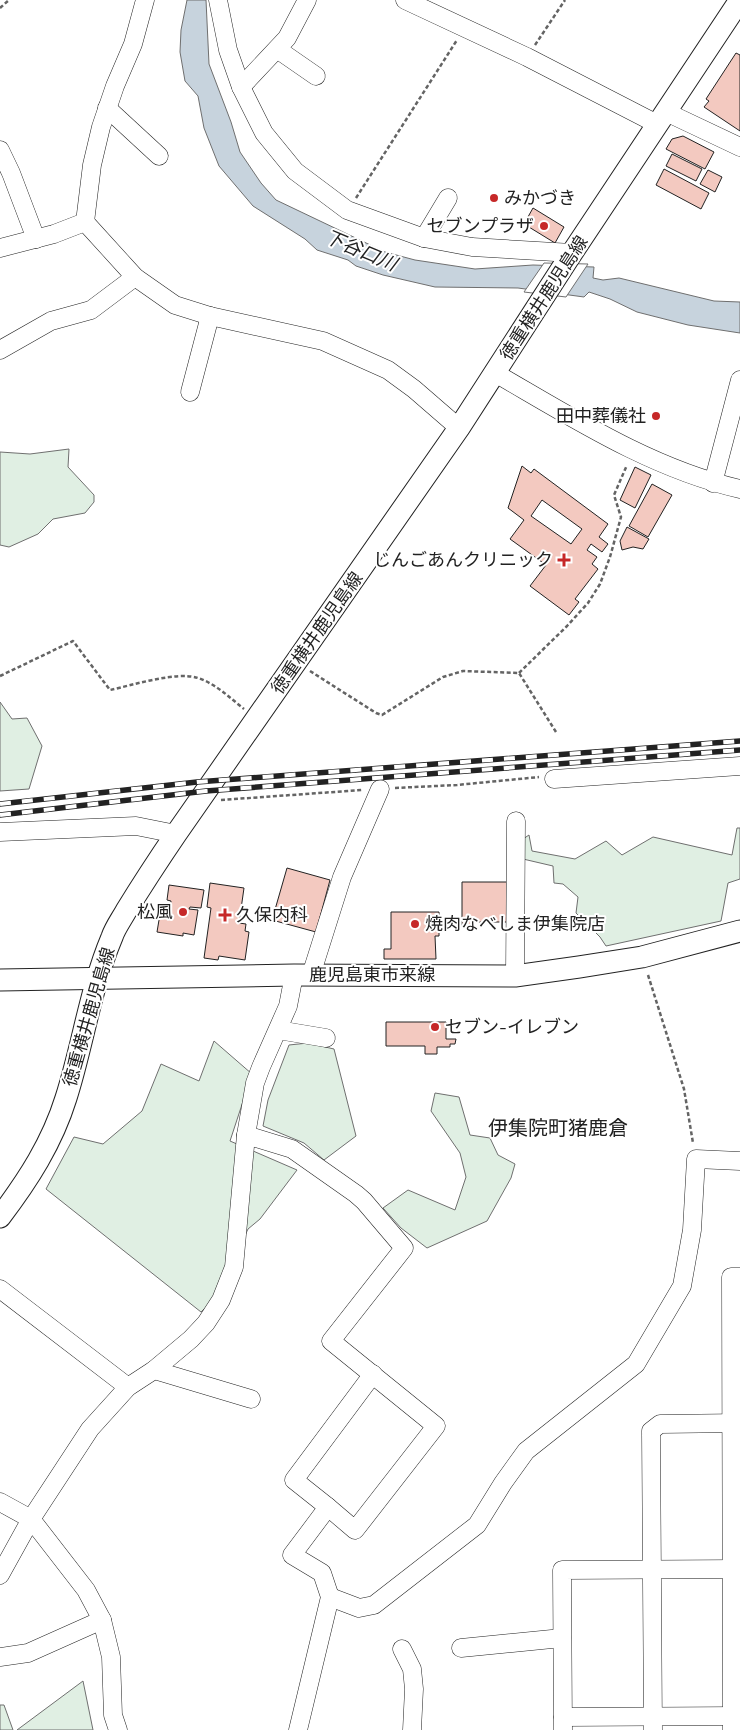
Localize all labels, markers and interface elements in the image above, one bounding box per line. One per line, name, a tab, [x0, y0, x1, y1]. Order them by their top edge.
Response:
place label: みかづき	[504, 184, 576, 211]
marker: みかづき	[488, 192, 500, 204]
place label: セブンプラザ	[427, 212, 534, 239]
marker: セブンプラザ	[538, 220, 550, 232]
water label: 下谷口川	[321, 221, 404, 279]
street label: 徳重横井鹿児島線	[493, 230, 594, 365]
place label: 田中葬儀社	[556, 402, 646, 429]
marker: 田中葬儀社	[650, 410, 662, 422]
place label: じんごあんクリニック	[373, 546, 553, 573]
marker: じんごあんクリニック	[557, 553, 571, 567]
street label: 徳重横井鹿児島線	[264, 566, 369, 699]
place label: 松風	[137, 898, 173, 925]
place label: 久保内科	[236, 901, 308, 928]
marker: 松風	[177, 906, 189, 918]
marker: 久保内科	[218, 908, 232, 922]
place label: 焼肉なべしま伊集院店	[425, 910, 605, 937]
marker: 焼肉なべしま伊集院店	[409, 918, 421, 930]
street label: 徳重横井鹿児島線	[56, 944, 121, 1090]
street label: 鹿児島東市来線	[309, 961, 435, 988]
place label: セブン-イレブン	[445, 1013, 579, 1040]
marker: セブン-イレブン	[429, 1021, 441, 1033]
district label: 伊集院町猪鹿倉	[488, 1112, 628, 1143]

